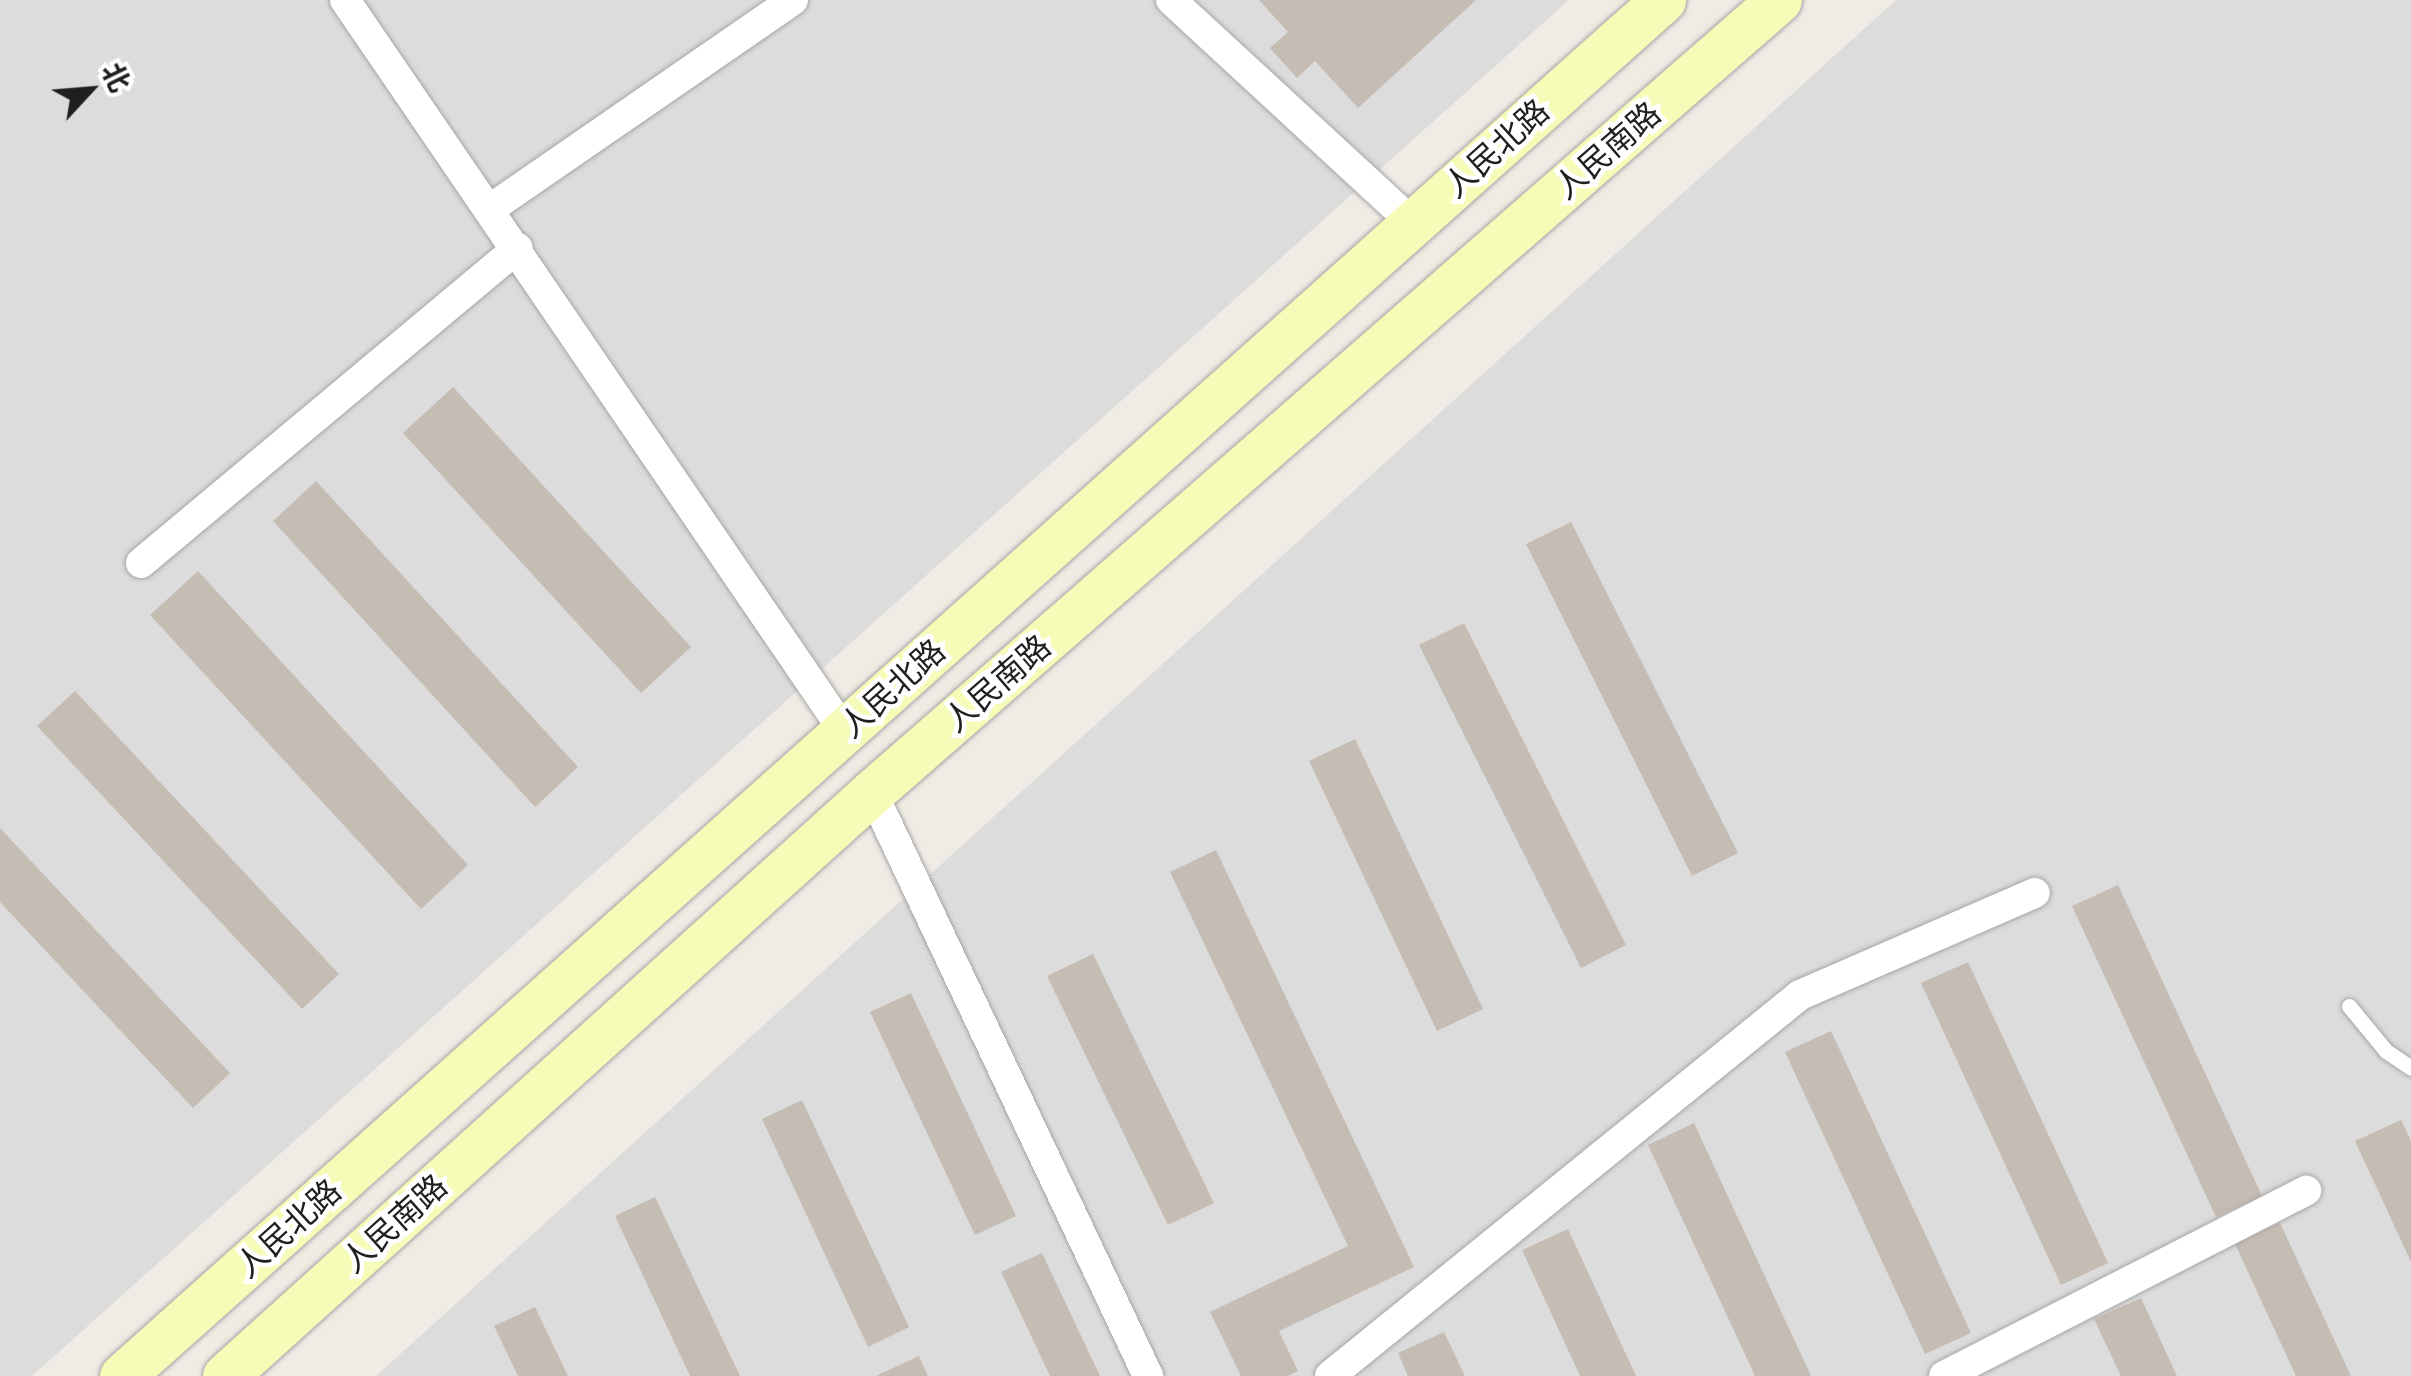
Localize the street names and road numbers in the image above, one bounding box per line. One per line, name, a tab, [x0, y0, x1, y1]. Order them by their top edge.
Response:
street label: 人民北路	[1436, 91, 1556, 205]
street label: 人民南路	[1546, 94, 1668, 206]
street label: 人民南路	[936, 627, 1058, 739]
street label: 人民北路	[832, 631, 952, 745]
street label: 人民南路	[334, 1166, 454, 1280]
street label: 人民北路	[228, 1171, 348, 1285]

